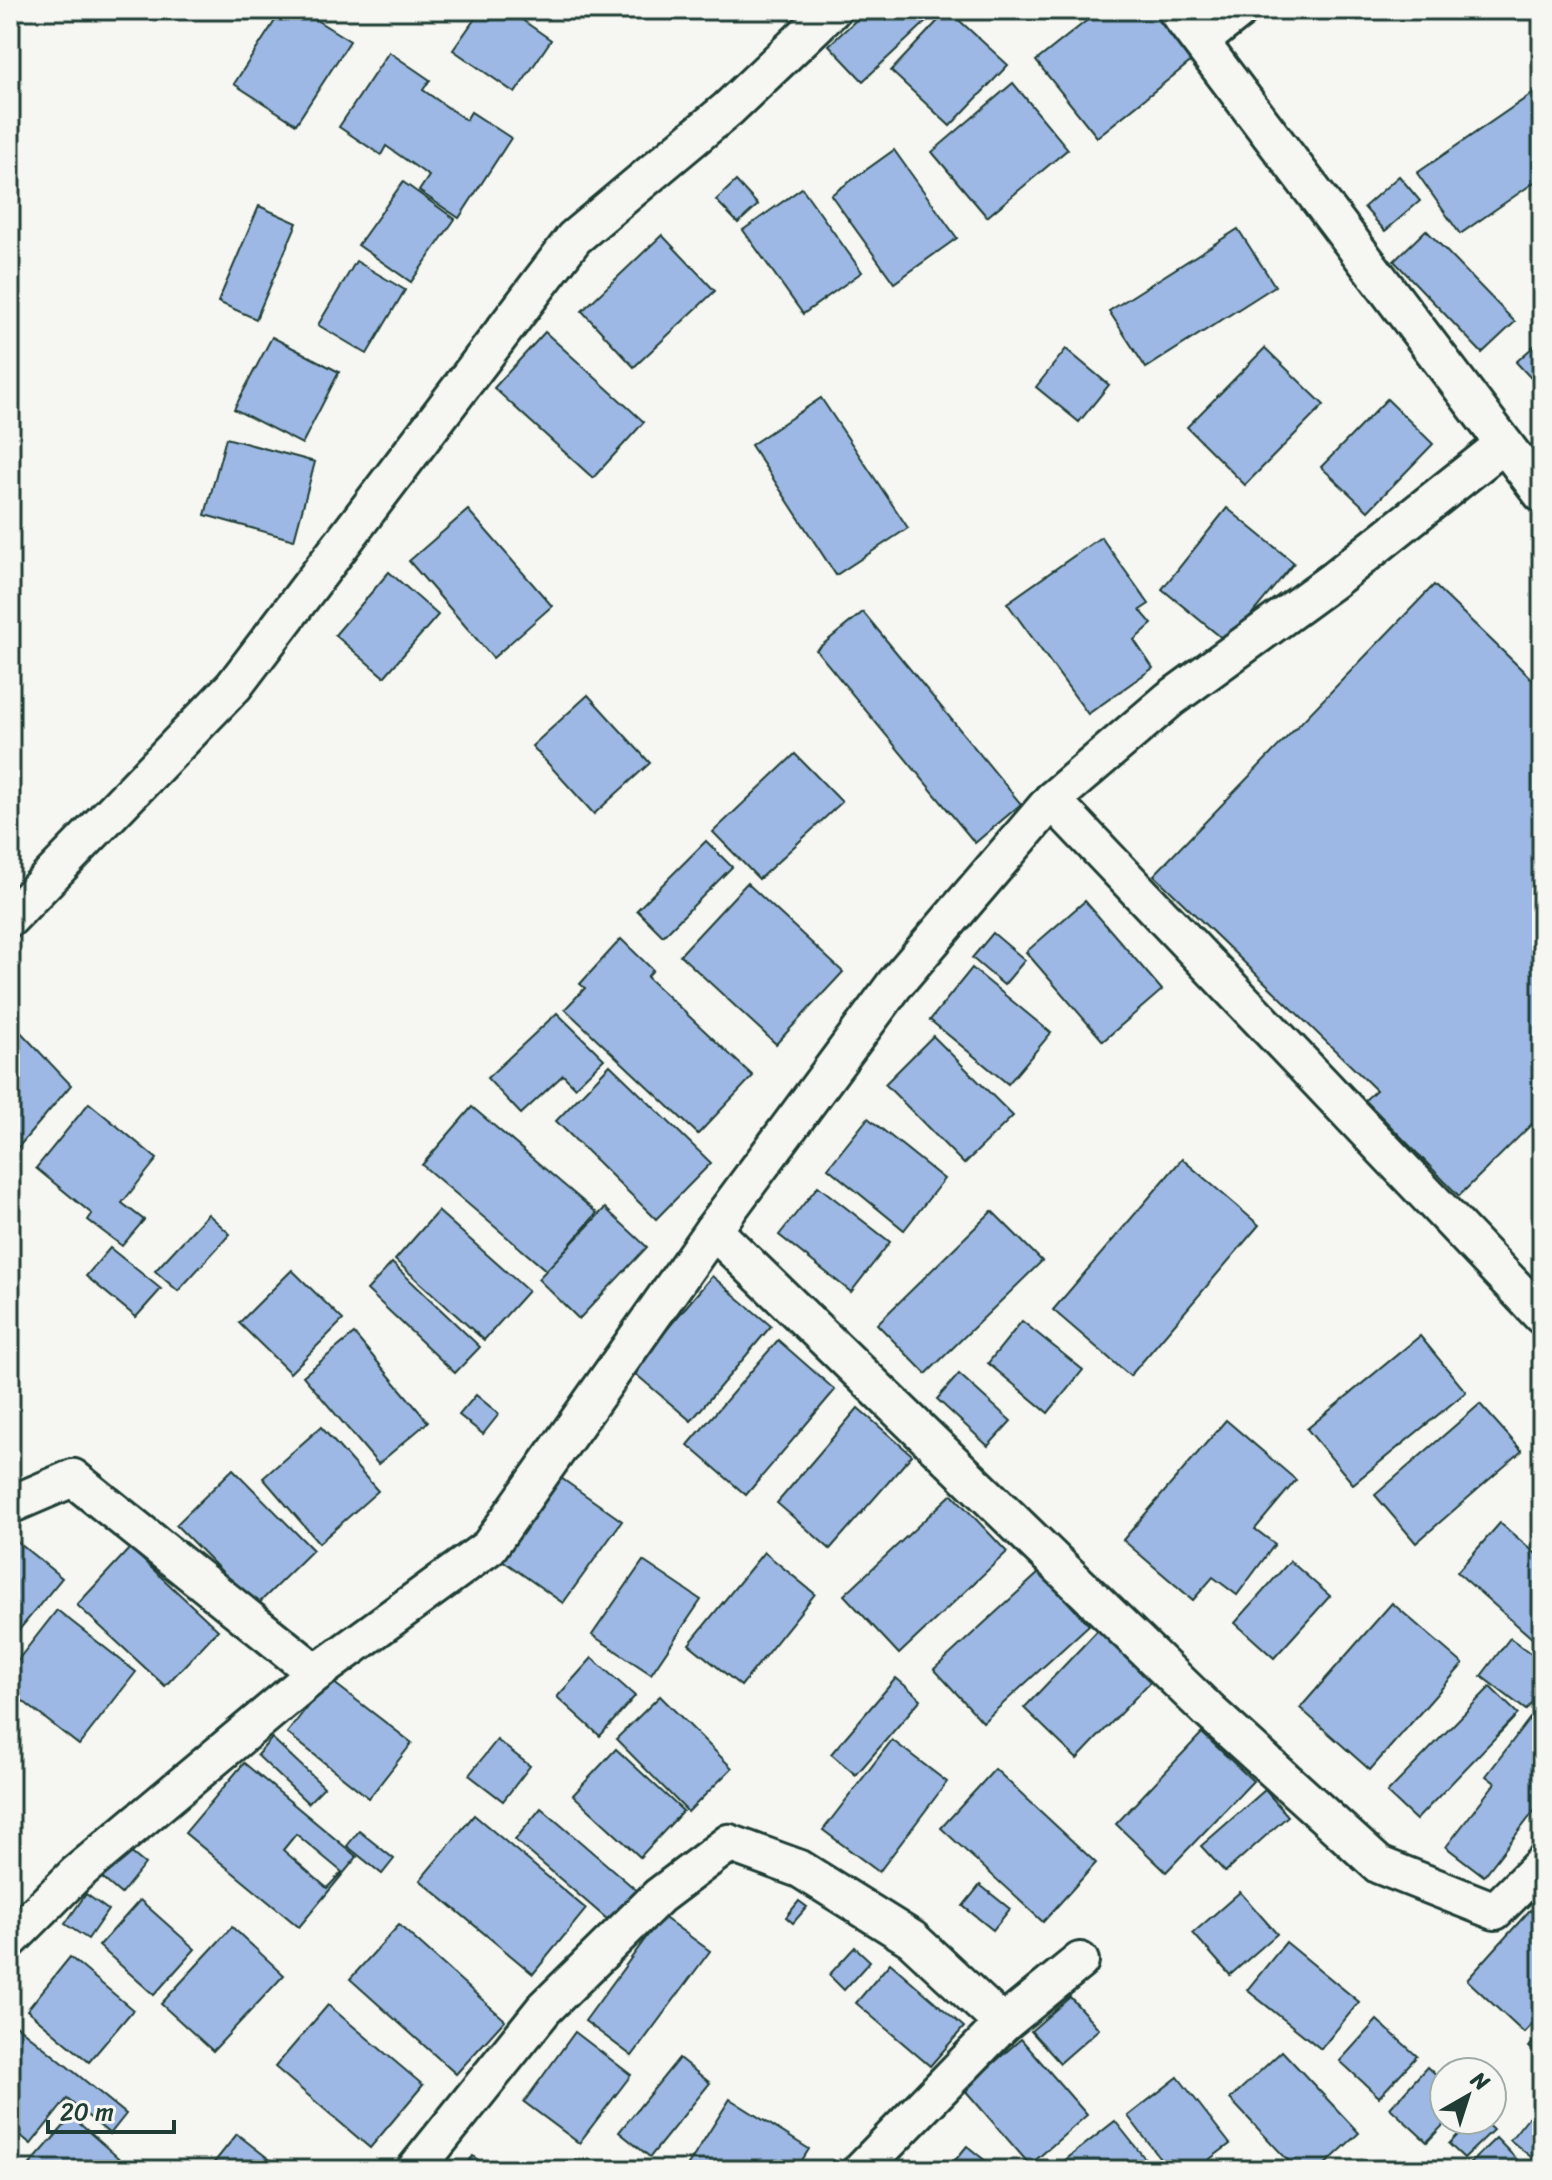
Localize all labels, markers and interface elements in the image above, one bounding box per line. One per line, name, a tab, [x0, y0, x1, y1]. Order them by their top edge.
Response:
north arrow	[1428, 2056, 1508, 2136]
text: N	[1461, 2060, 1499, 2101]
scale bar	[48, 2084, 174, 2134]
text: 20 m	[60, 2091, 114, 2133]

